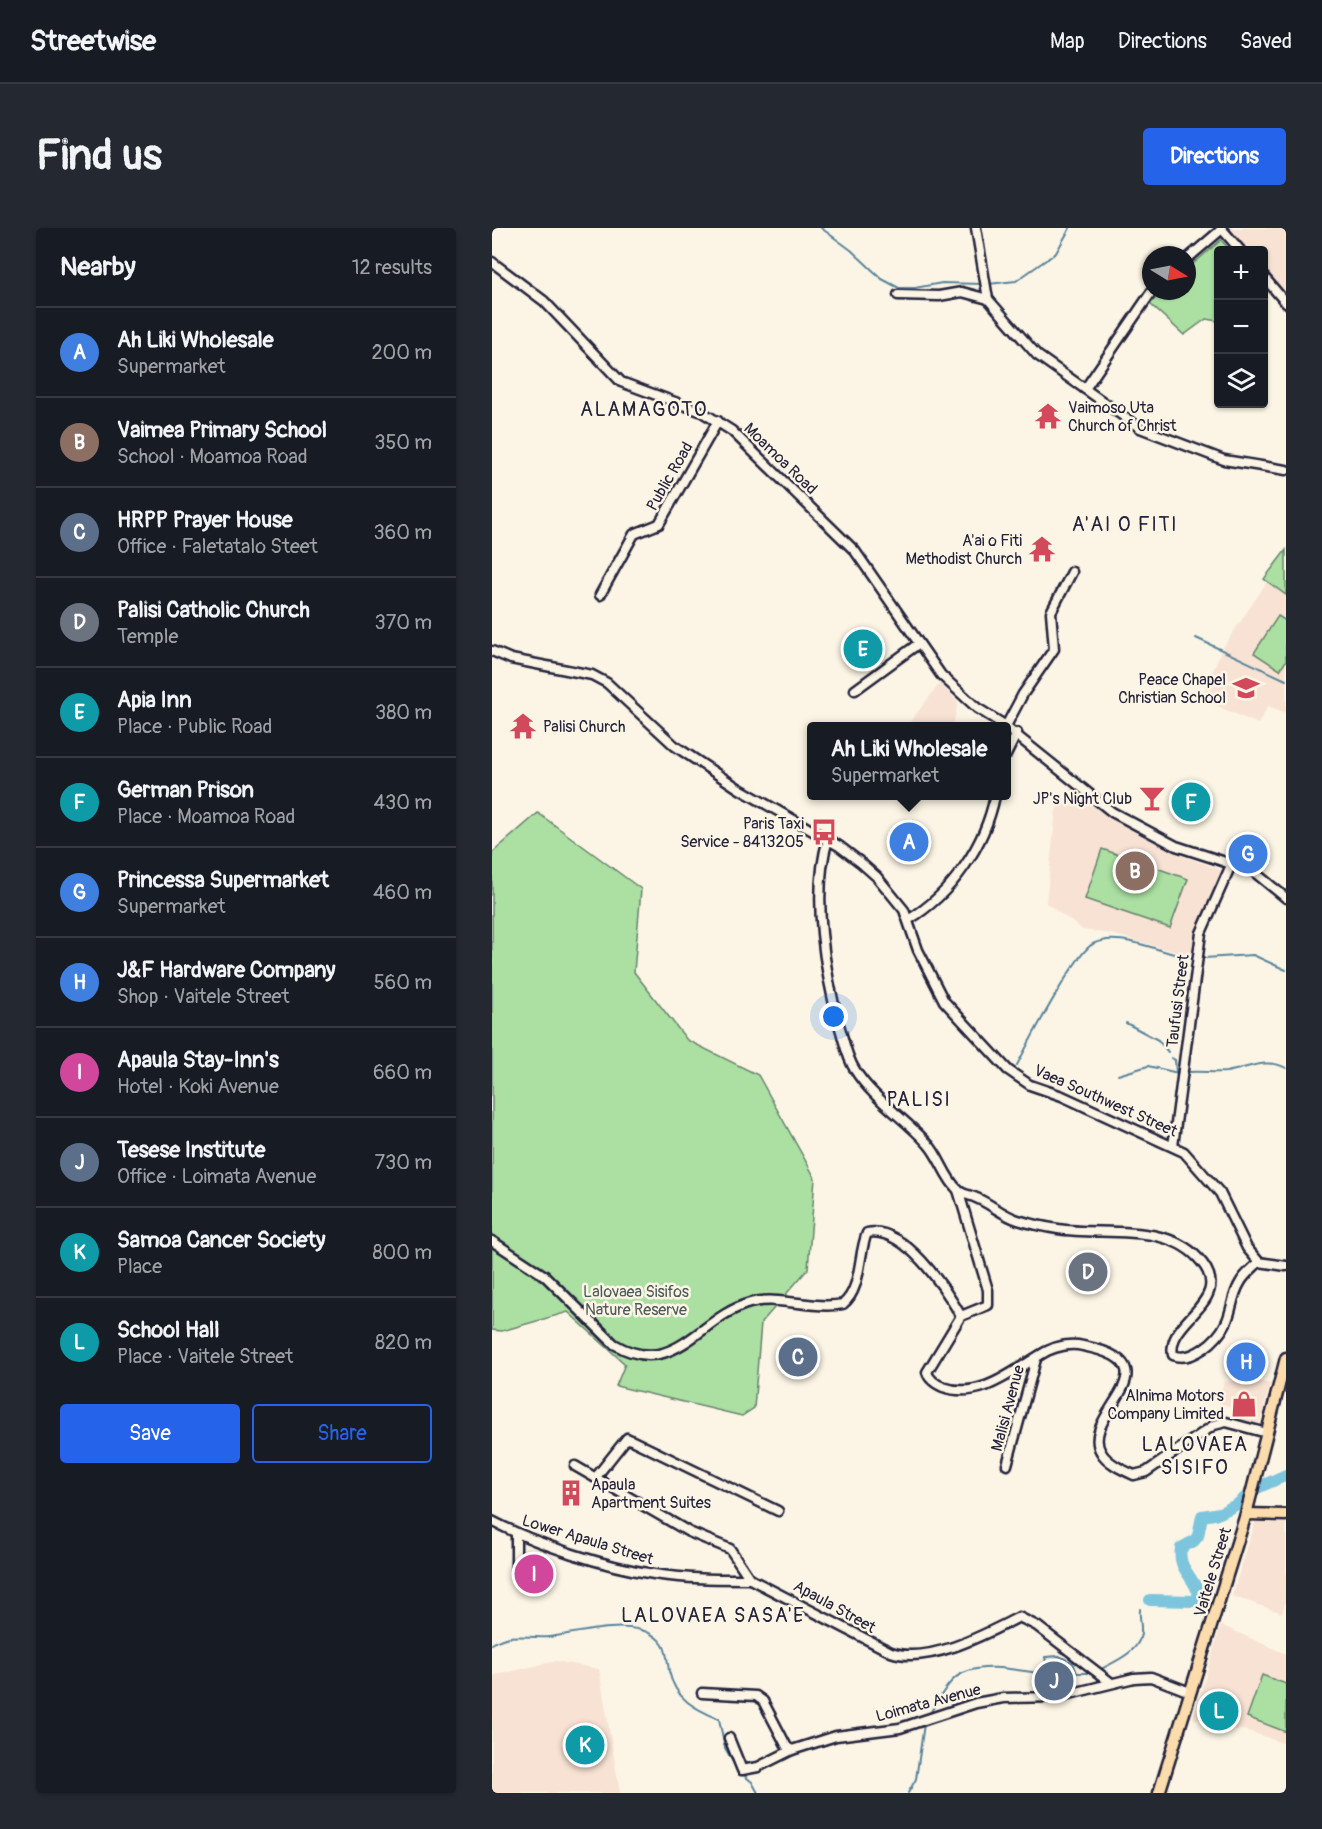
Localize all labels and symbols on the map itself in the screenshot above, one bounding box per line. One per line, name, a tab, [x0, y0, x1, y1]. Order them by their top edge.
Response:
north arrow	[1142, 246, 1196, 300]
district label: ALAMAGOTO	[580, 397, 708, 422]
place label: Vaimoso Uta Church of Christ	[1068, 398, 1177, 436]
temple icon: Vaimoso Uta Church of Christ	[1033, 401, 1063, 431]
street label: Moamoa Road	[739, 419, 821, 499]
street label: Public Road	[642, 439, 698, 514]
district label: A'AI O FITI	[1072, 512, 1178, 537]
place label: A'ai o Fiti Methodist Church	[906, 531, 1022, 569]
temple icon: A'ai o Fiti Methodist Church	[1027, 534, 1057, 564]
pin: E	[844, 626, 883, 672]
place label: Peace Chapel Christian School	[1118, 670, 1226, 708]
school or university icon: Peace Chapel Christian School	[1231, 673, 1261, 703]
temple icon: Palisi Church	[508, 711, 538, 741]
place label: Palisi Church	[543, 717, 626, 737]
pin: F	[1172, 780, 1210, 824]
bar icon: JP's Night Club	[1137, 783, 1167, 813]
place label: JP's Night Club	[1033, 789, 1132, 809]
place label: Paris Taxi Service - 8413205	[680, 814, 804, 852]
bus stop icon: Paris Taxi Service - 8413205	[809, 817, 839, 847]
pin: A	[890, 820, 928, 864]
pin: G	[1228, 832, 1268, 876]
pin: B	[1116, 848, 1154, 894]
street label: Taufusi Street	[1162, 953, 1194, 1049]
your location	[819, 1002, 848, 1031]
street label: Vaea Southwest Street	[1031, 1060, 1181, 1142]
district label: PALISI	[886, 1087, 952, 1112]
pin: D	[1068, 1250, 1108, 1294]
park label: Lalovaea Sisifos Nature Reserve	[583, 1282, 689, 1320]
pin: C	[778, 1334, 818, 1380]
pin: H	[1226, 1340, 1266, 1384]
street label: Malisi Avenue	[987, 1363, 1029, 1453]
place label: Alnima Motors Company Limited	[1108, 1386, 1224, 1424]
shop icon: Alnima Motors Company Limited	[1229, 1389, 1259, 1419]
district label: LALOVAEA SISIFO	[1141, 1432, 1249, 1480]
place label: Apaula Apartment Suites	[591, 1475, 711, 1513]
building icon: Apaula Apartment Suites	[556, 1478, 586, 1508]
street label: Lower Apaula Street	[519, 1510, 656, 1570]
street label: Vaitele Street	[1190, 1524, 1236, 1620]
pin: I	[514, 1552, 554, 1596]
street label: Apaula Street	[790, 1576, 880, 1638]
district label: LALOVAEA SASA'E	[621, 1603, 805, 1628]
pin: J	[1034, 1658, 1074, 1704]
street label: Loimata Avenue	[874, 1679, 983, 1727]
pin: L	[1200, 1688, 1238, 1734]
pin: K	[566, 1722, 604, 1768]

